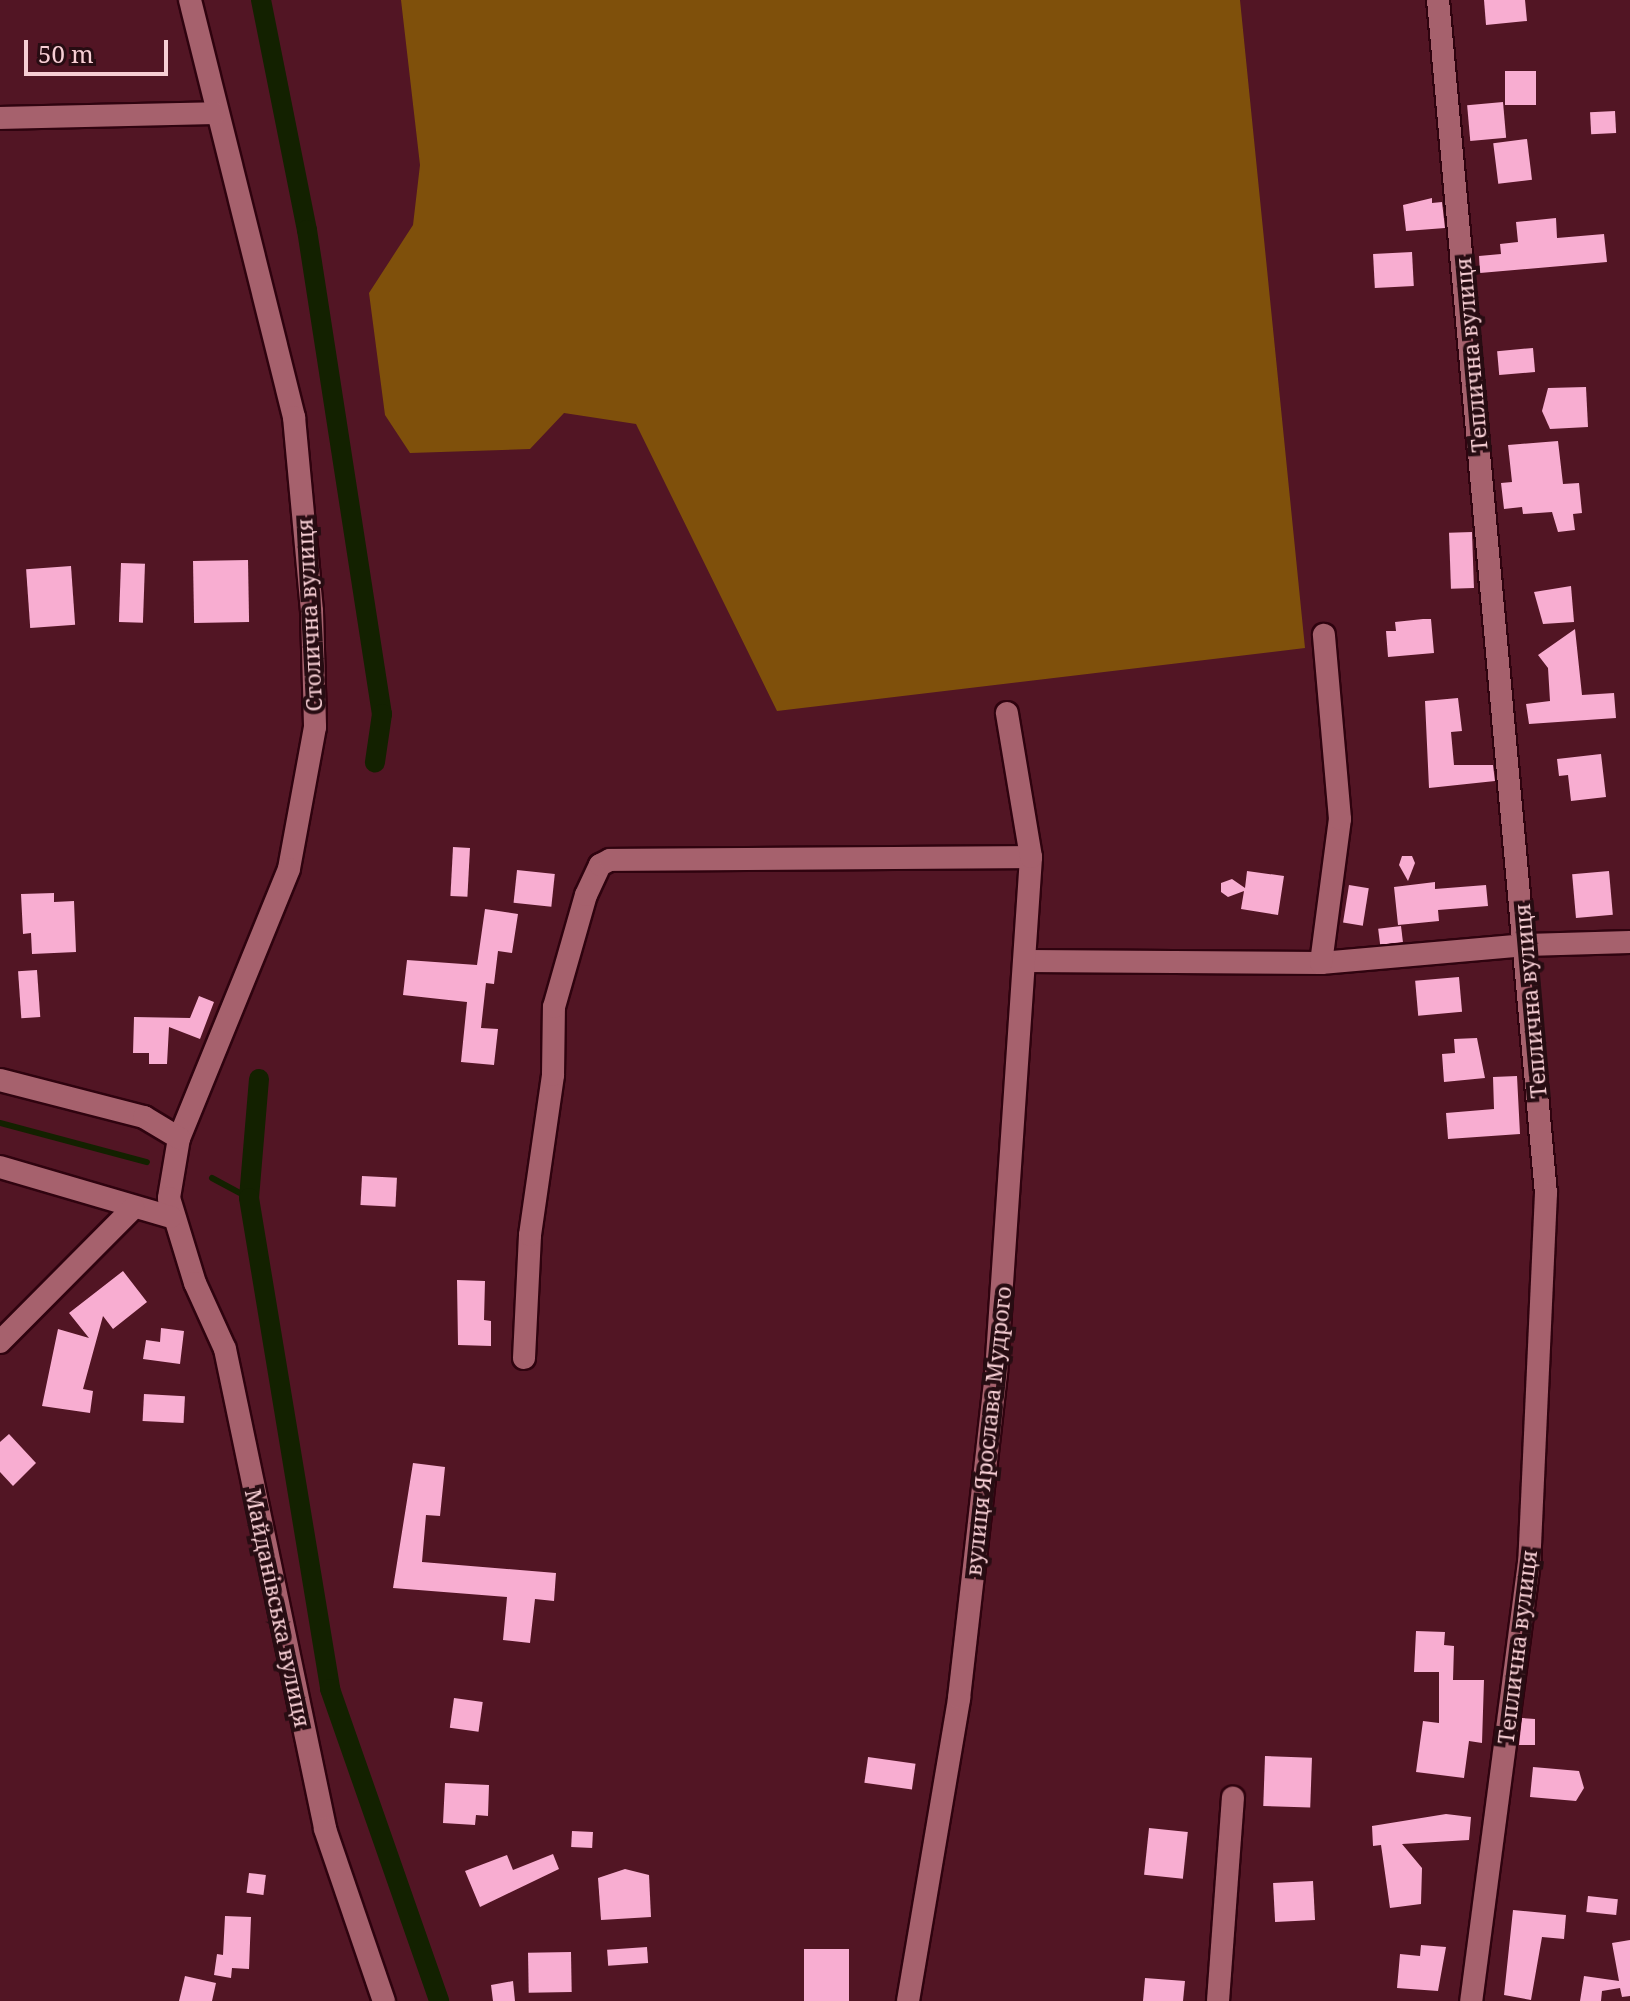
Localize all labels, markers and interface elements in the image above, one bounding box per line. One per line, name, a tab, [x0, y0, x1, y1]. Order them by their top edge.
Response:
scale bar	[28, 24, 172, 74]
text: 50 m	[38, 37, 94, 70]
street label: Теплична вулиця	[1449, 257, 1493, 453]
street label: Столична вулиця	[291, 518, 327, 712]
street label: Теплична вулиця	[1508, 903, 1552, 1099]
street label: вулиця Ярослава Мудрого	[960, 1285, 1016, 1577]
street label: Майданівська вулиця	[240, 1486, 316, 1730]
street label: Теплична вулиця	[1492, 1548, 1542, 1746]

